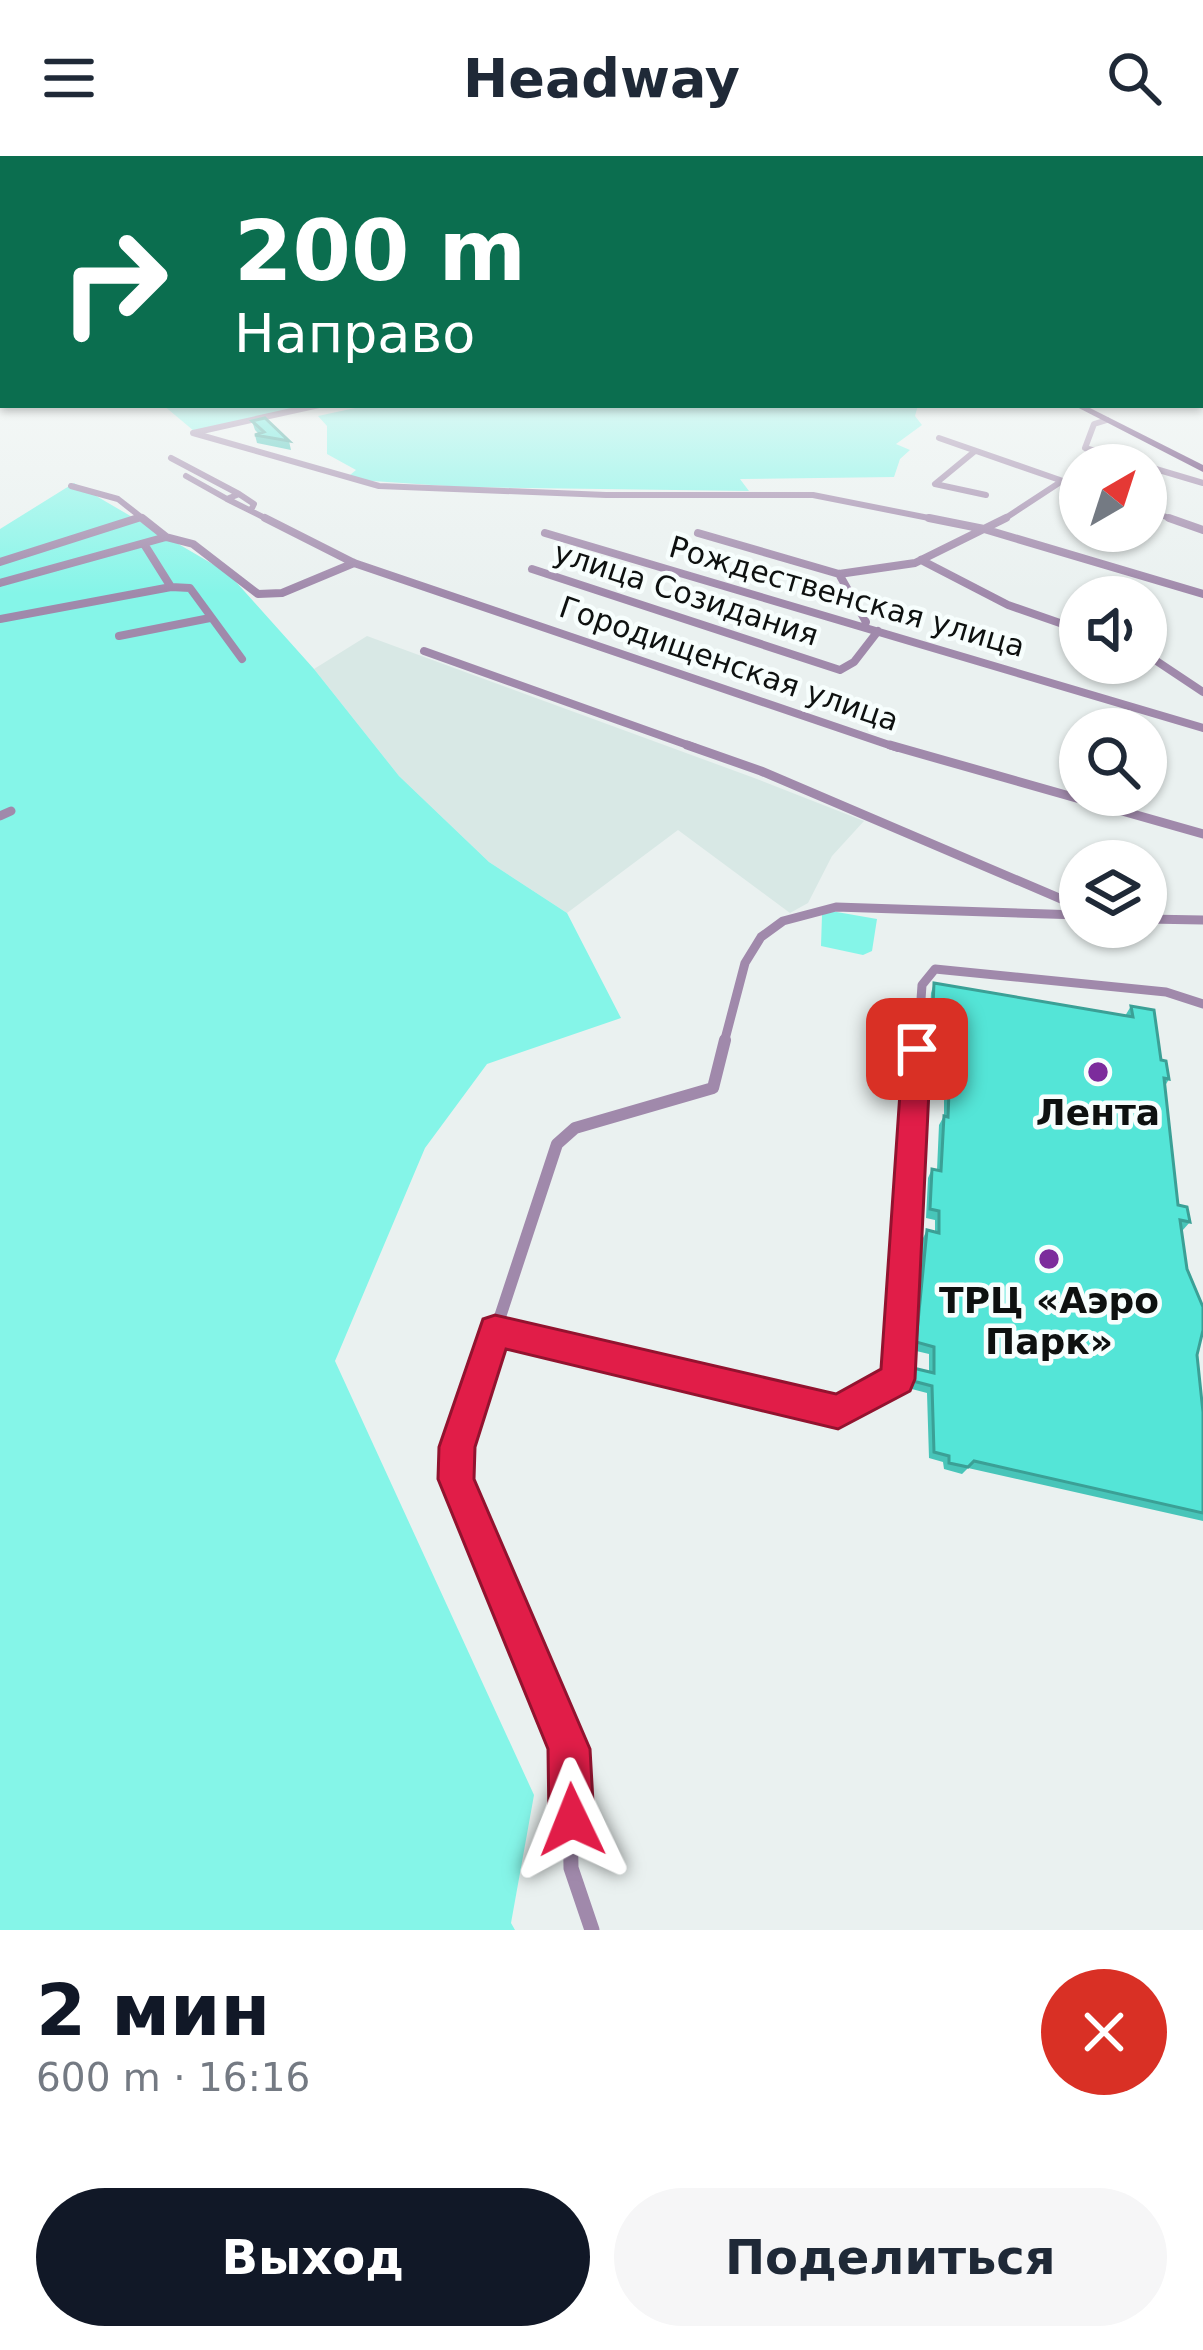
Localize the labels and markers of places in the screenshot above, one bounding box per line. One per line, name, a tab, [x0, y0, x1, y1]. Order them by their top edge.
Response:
pin	[866, 998, 968, 1100]
marker: Лента	[1085, 1059, 1111, 1085]
place label: Лента	[1036, 1092, 1160, 1133]
marker: ТРЦ «Аэро Парк»	[1036, 1246, 1062, 1272]
place label: ТРЦ «Аэро Парк»	[939, 1280, 1159, 1362]

